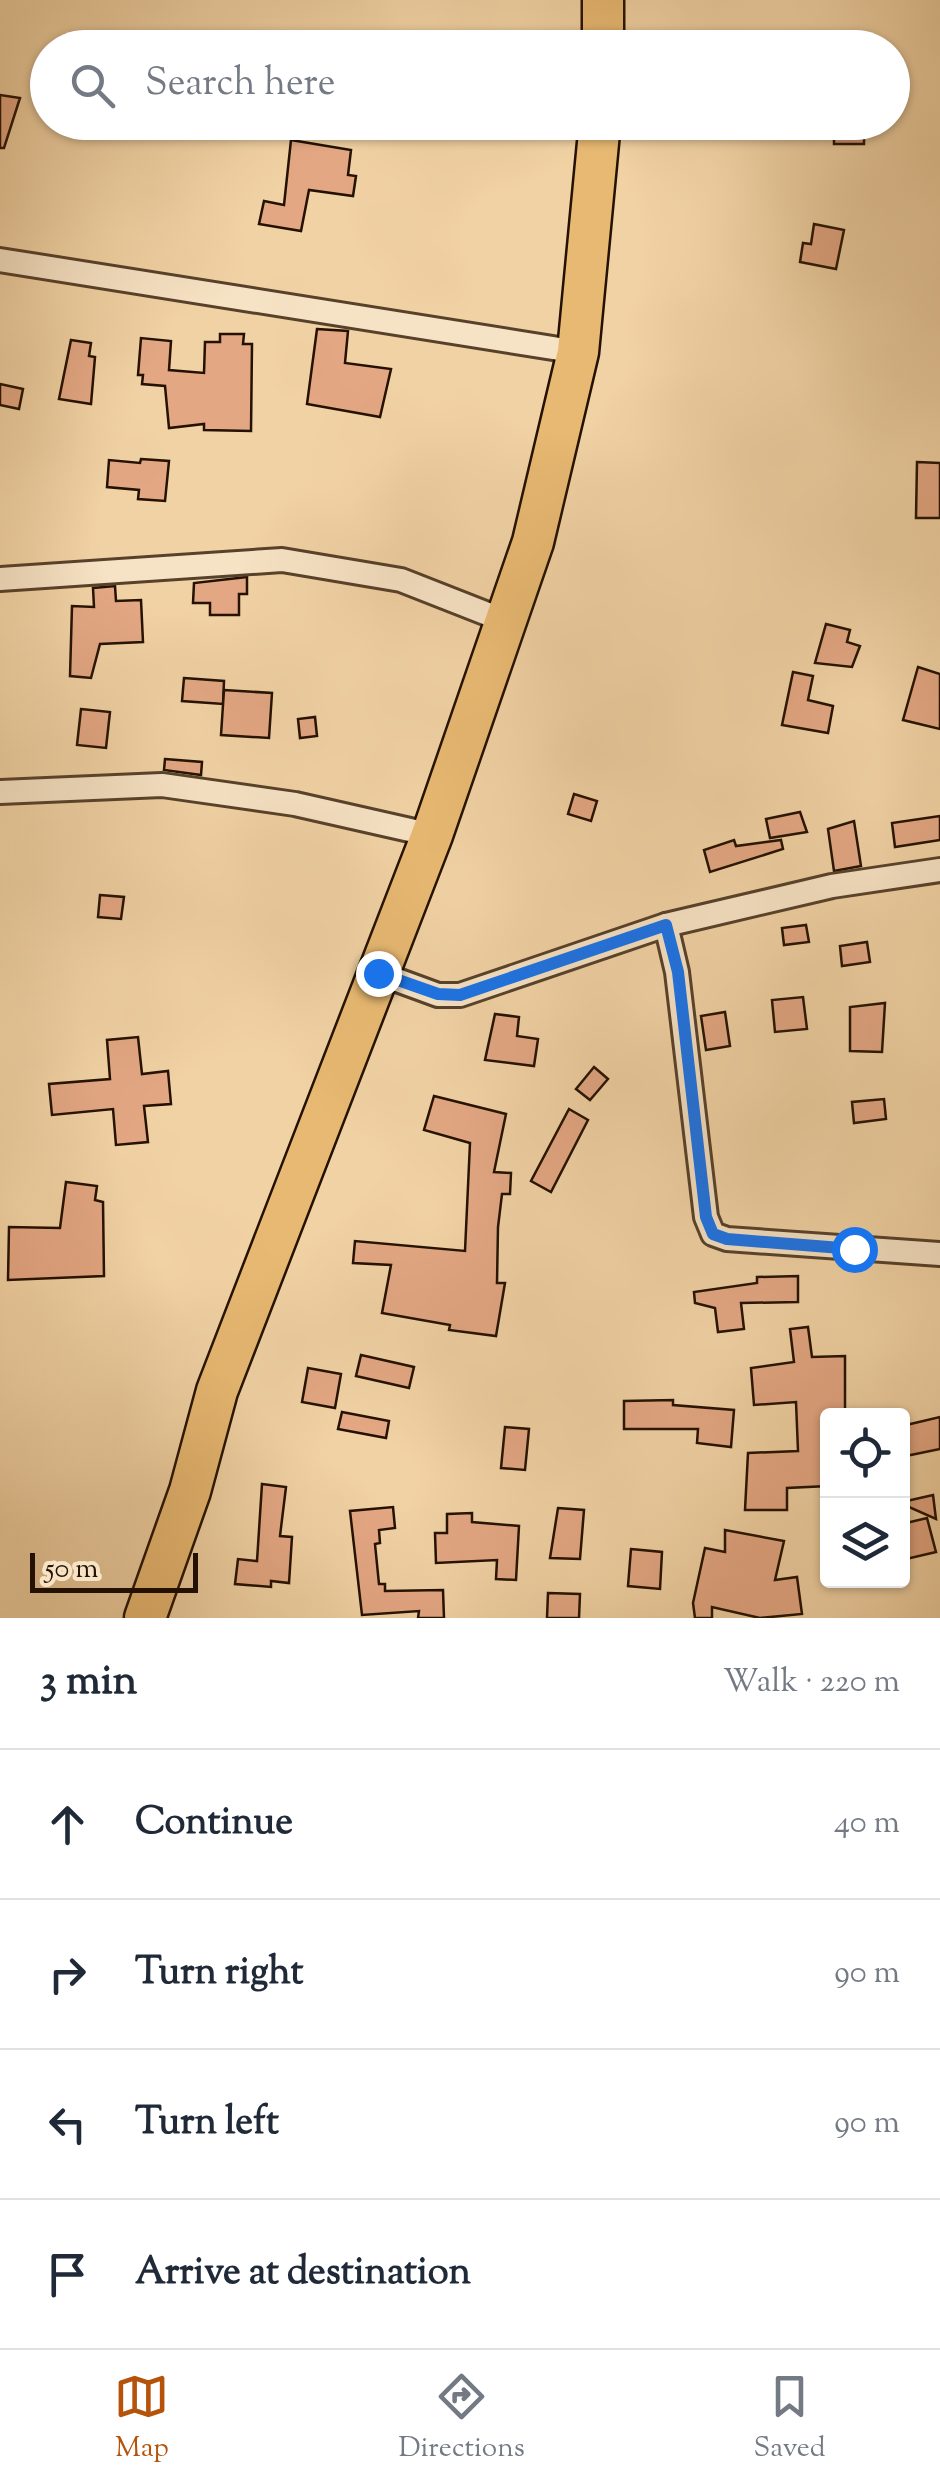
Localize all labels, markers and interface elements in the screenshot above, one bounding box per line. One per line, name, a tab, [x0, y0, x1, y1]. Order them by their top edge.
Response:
search box	[30, 30, 910, 140]
icon: search	[65, 58, 120, 113]
text: Search here	[145, 58, 336, 112]
route end	[356, 951, 402, 997]
route start	[832, 1227, 878, 1273]
map controls	[820, 1408, 910, 1588]
button: locate	[820, 1408, 910, 1498]
button: layers	[820, 1498, 910, 1588]
scale bar	[30, 1548, 198, 1592]
text: 50 m	[45, 1550, 99, 1590]
text: 3 min	[40, 1653, 137, 1713]
text: Walk · 220 m	[723, 1660, 900, 1706]
icon: ahead	[40, 1797, 95, 1852]
text: Continue	[135, 1797, 293, 1851]
text: 40 m	[834, 1801, 900, 1847]
icon: right	[40, 1947, 95, 2002]
text: Turn right	[135, 1947, 303, 2001]
text: 90 m	[834, 1951, 900, 1997]
icon: left	[40, 2097, 95, 2152]
text: Turn left	[135, 2097, 279, 2151]
text: 90 m	[834, 2101, 900, 2147]
icon: arrive	[40, 2247, 95, 2302]
text: Arrive at destination	[135, 2247, 471, 2301]
tab: Map	[114, 2369, 169, 2469]
tab: Directions	[398, 2369, 525, 2469]
tab: Saved	[754, 2369, 826, 2469]

